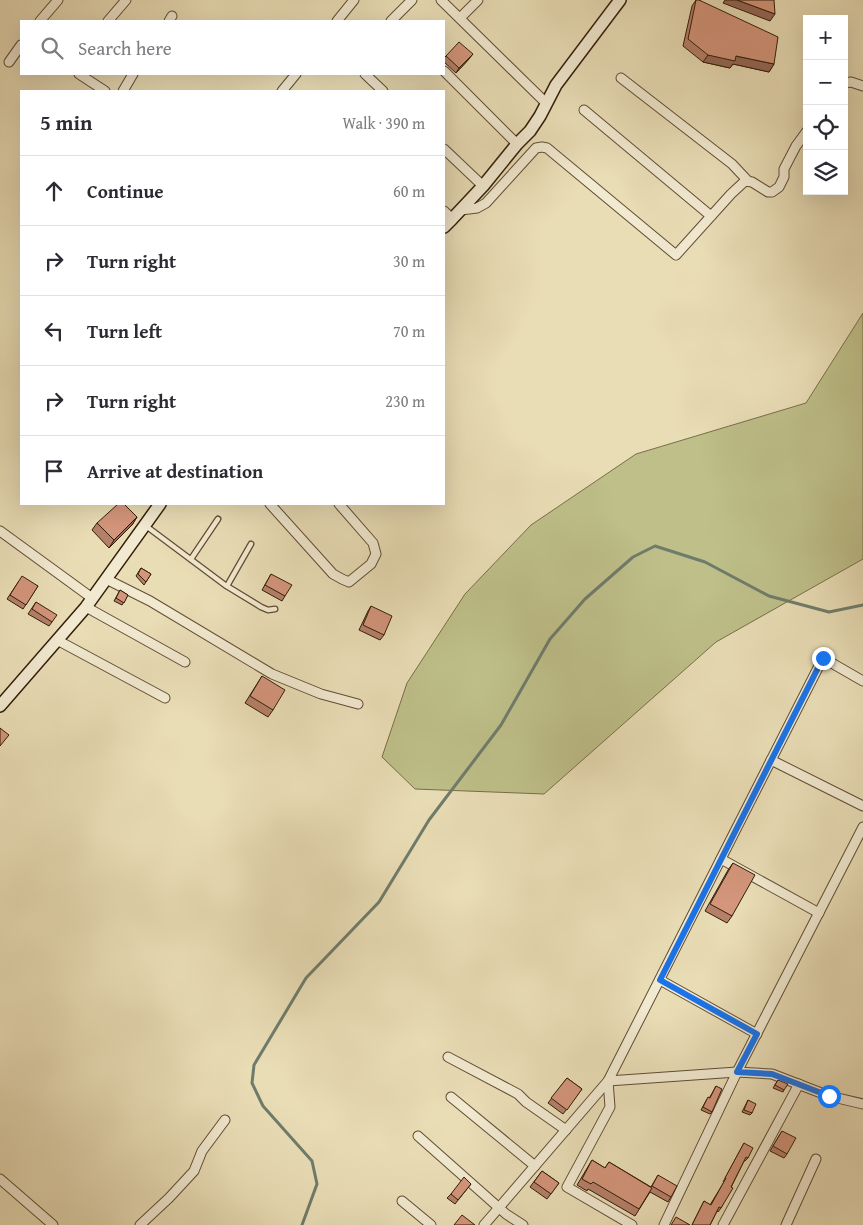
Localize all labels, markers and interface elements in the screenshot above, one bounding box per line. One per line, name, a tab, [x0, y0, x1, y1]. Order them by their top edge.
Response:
map controls	[803, 15, 848, 195]
button: +	[803, 15, 848, 60]
search box	[20, 20, 445, 75]
icon: search	[38, 34, 66, 62]
text: Search here	[78, 34, 172, 62]
button: −	[803, 60, 848, 105]
button: locate	[803, 105, 848, 150]
text: 5 min	[40, 107, 92, 138]
text: Walk · 390 m	[342, 111, 425, 135]
button: layers	[803, 150, 848, 195]
icon: ahead	[40, 177, 68, 205]
text: Continue	[87, 177, 164, 205]
text: 60 m	[393, 179, 425, 203]
icon: right	[40, 247, 68, 275]
text: Turn right	[87, 247, 176, 275]
text: 30 m	[393, 249, 425, 273]
icon: left	[40, 317, 68, 345]
text: Turn left	[87, 317, 162, 345]
text: 70 m	[393, 319, 425, 343]
icon: right	[40, 387, 68, 415]
text: Turn right	[87, 387, 176, 415]
text: 230 m	[385, 389, 425, 413]
icon: arrive	[40, 457, 68, 485]
text: Arrive at destination	[87, 457, 263, 485]
route end	[812, 647, 835, 670]
route start	[818, 1085, 841, 1108]

